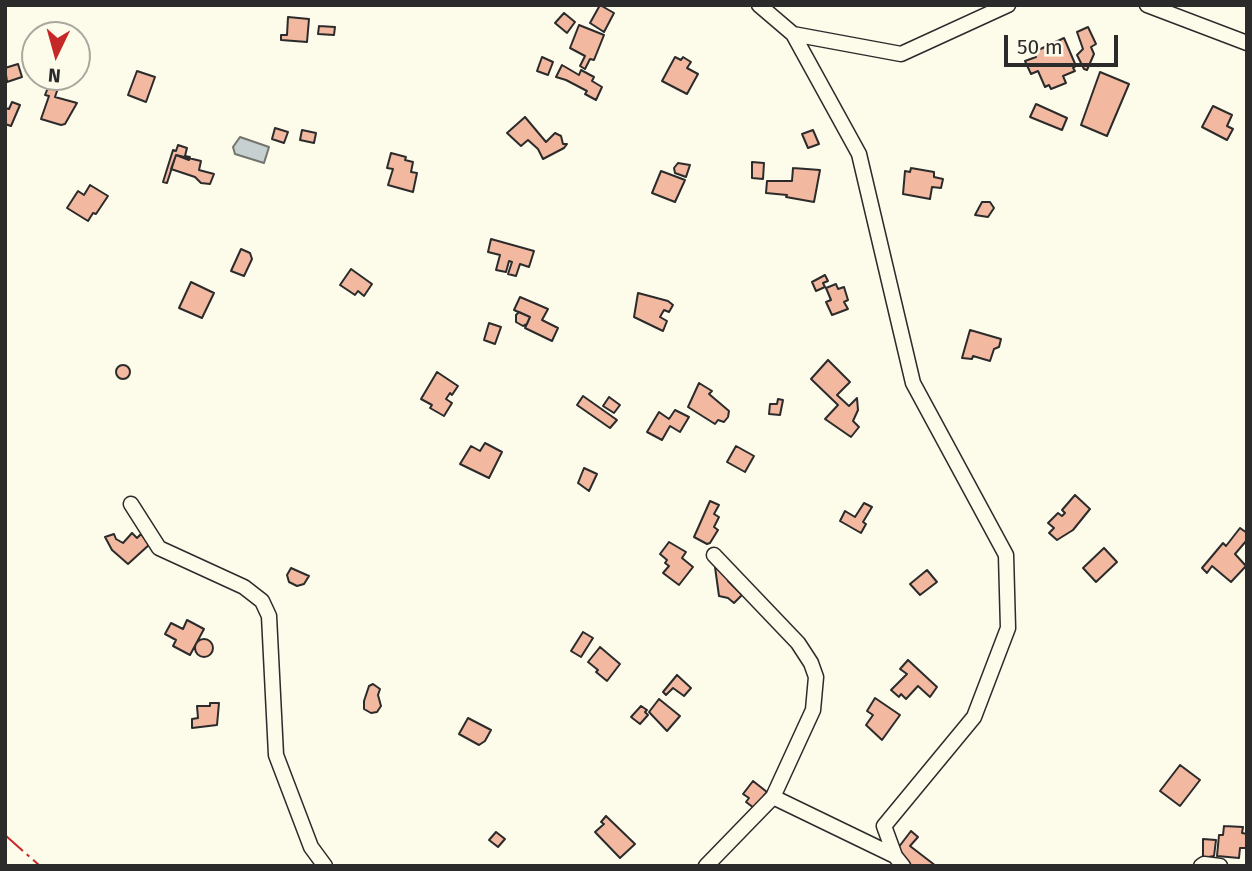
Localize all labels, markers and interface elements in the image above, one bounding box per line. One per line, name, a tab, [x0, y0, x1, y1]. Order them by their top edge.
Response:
north arrow	[21, 21, 91, 91]
scale bar	[1007, 21, 1121, 65]
text: 50 m	[1017, 34, 1063, 60]
text: N	[47, 63, 62, 87]

